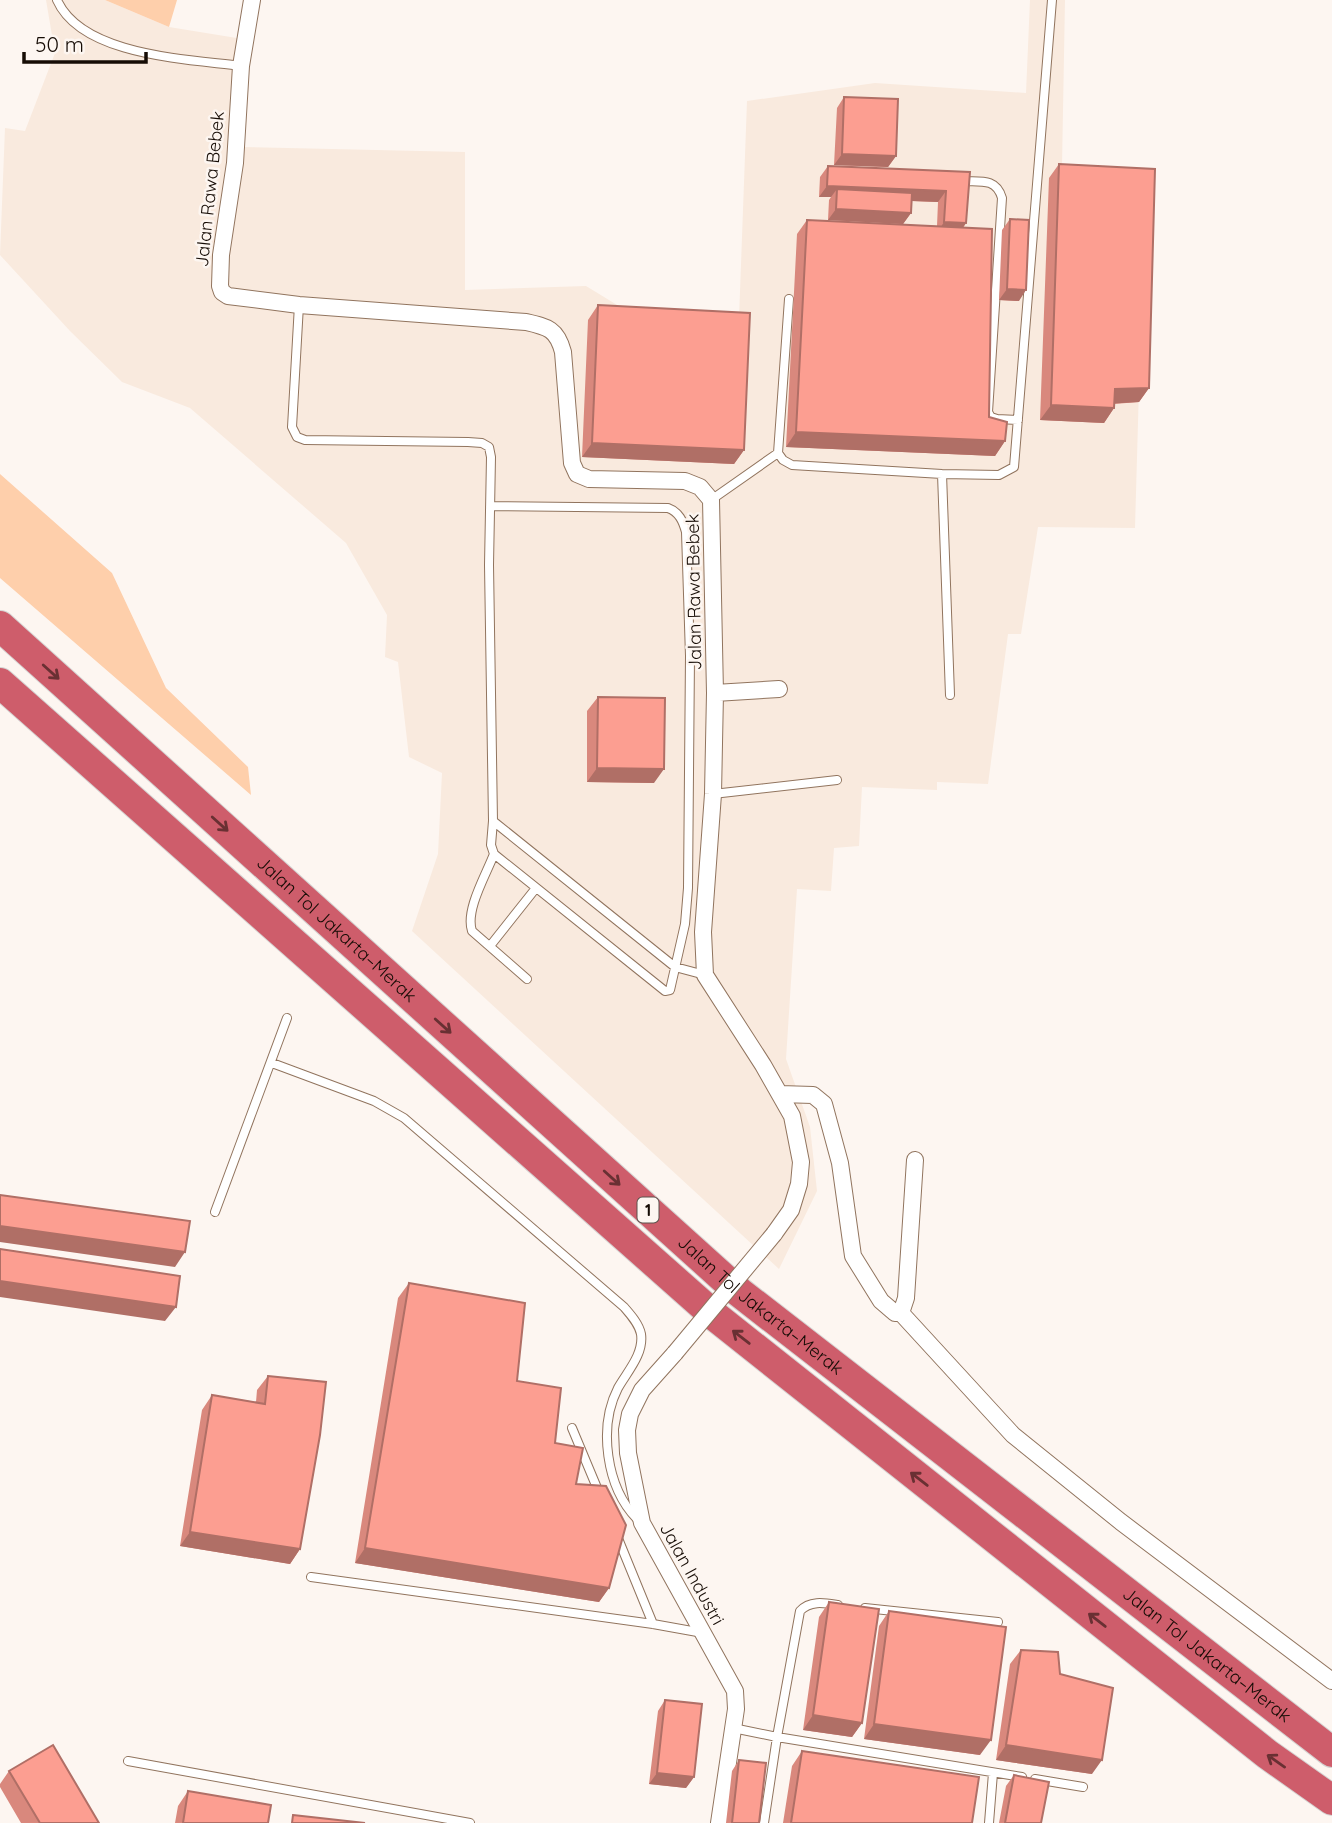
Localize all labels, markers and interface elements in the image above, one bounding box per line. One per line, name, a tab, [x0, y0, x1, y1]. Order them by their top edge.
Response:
scale bar	[24, 21, 147, 65]
text: 50 m	[35, 31, 84, 57]
street label: Jalan Rawa Bebek	[190, 110, 229, 268]
street label: Jalan Rawa Bebek	[681, 514, 706, 670]
one-way arrow	[42, 664, 60, 680]
one-way arrow	[211, 816, 229, 832]
street label: Jalan Tol Jakarta–Merak	[252, 851, 422, 1007]
one-way arrow	[434, 1017, 451, 1034]
one-way arrow	[603, 1170, 621, 1186]
road number: 1	[638, 1198, 658, 1222]
street label: Jalan Tol Jakarta–Merak	[673, 1230, 848, 1380]
one-way arrow	[732, 1330, 750, 1345]
one-way arrow	[911, 1471, 929, 1486]
street label: Jalan Industri	[655, 1519, 730, 1629]
street label: Jalan Tol Jakarta–Merak	[1118, 1582, 1296, 1727]
one-way arrow	[1089, 1612, 1107, 1628]
one-way arrow	[1267, 1754, 1286, 1768]

